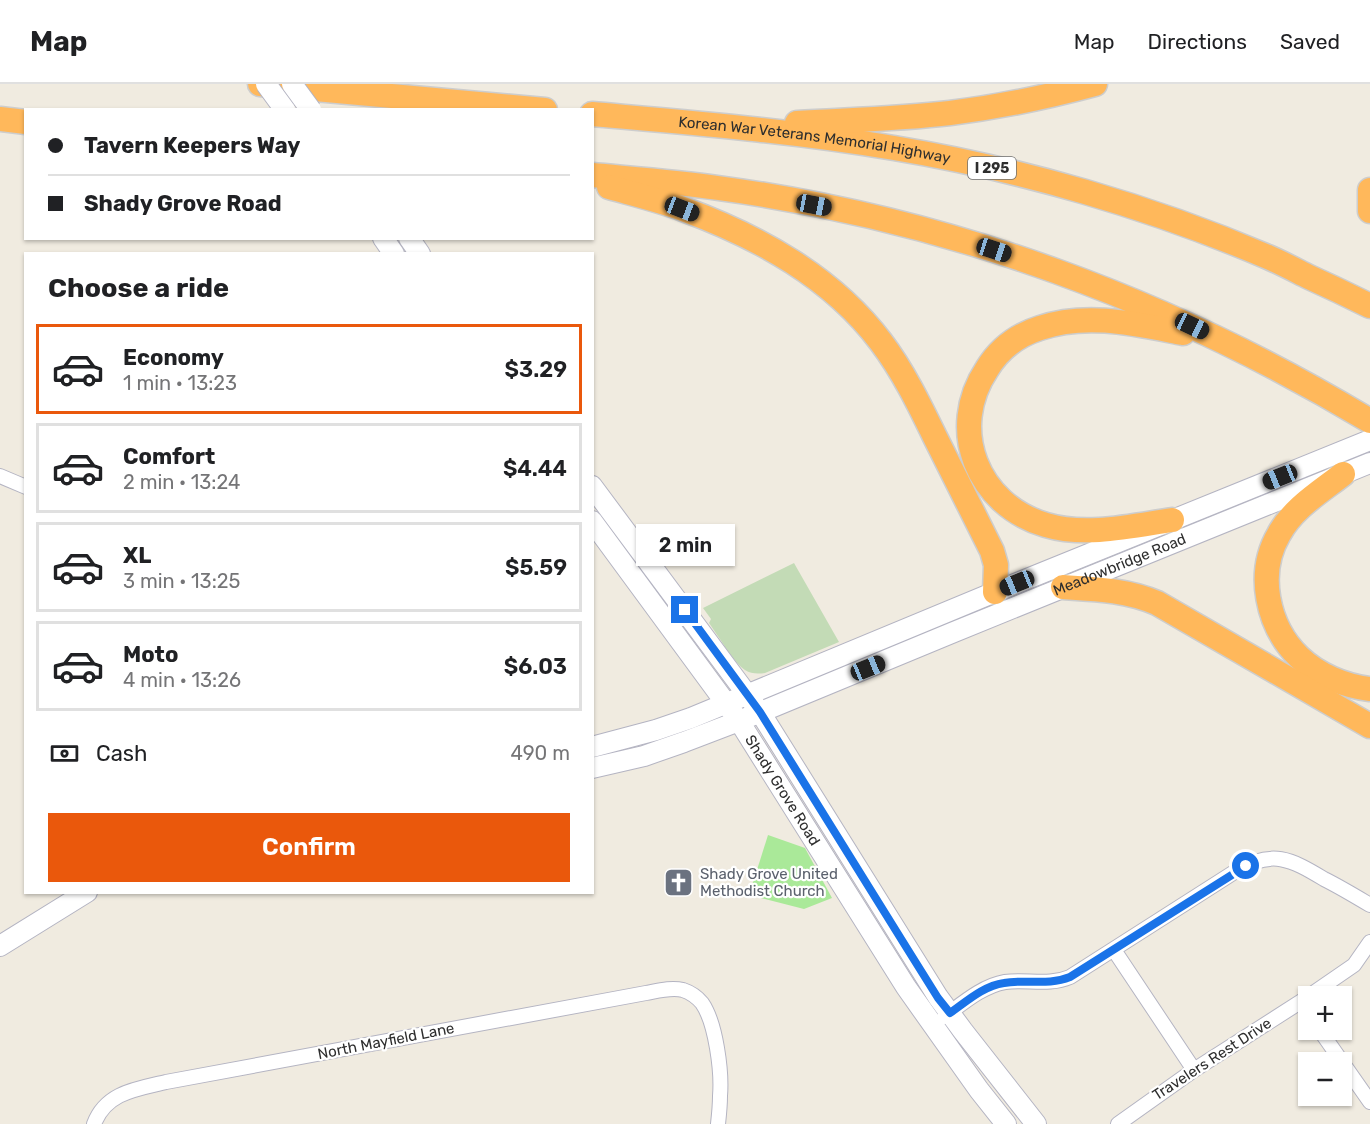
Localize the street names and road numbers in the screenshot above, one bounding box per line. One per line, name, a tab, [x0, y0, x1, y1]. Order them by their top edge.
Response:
street label: Korean War Veterans Memorial Highway	[678, 113, 952, 167]
road number: I 295	[968, 157, 1016, 179]
street label: Meadowbridge Road	[1050, 530, 1189, 600]
street label: Shady Grove Road	[741, 732, 824, 849]
street label: Travelers Rest Drive	[1149, 1014, 1275, 1104]
street label: North Mayfield Lane	[316, 1019, 456, 1063]

